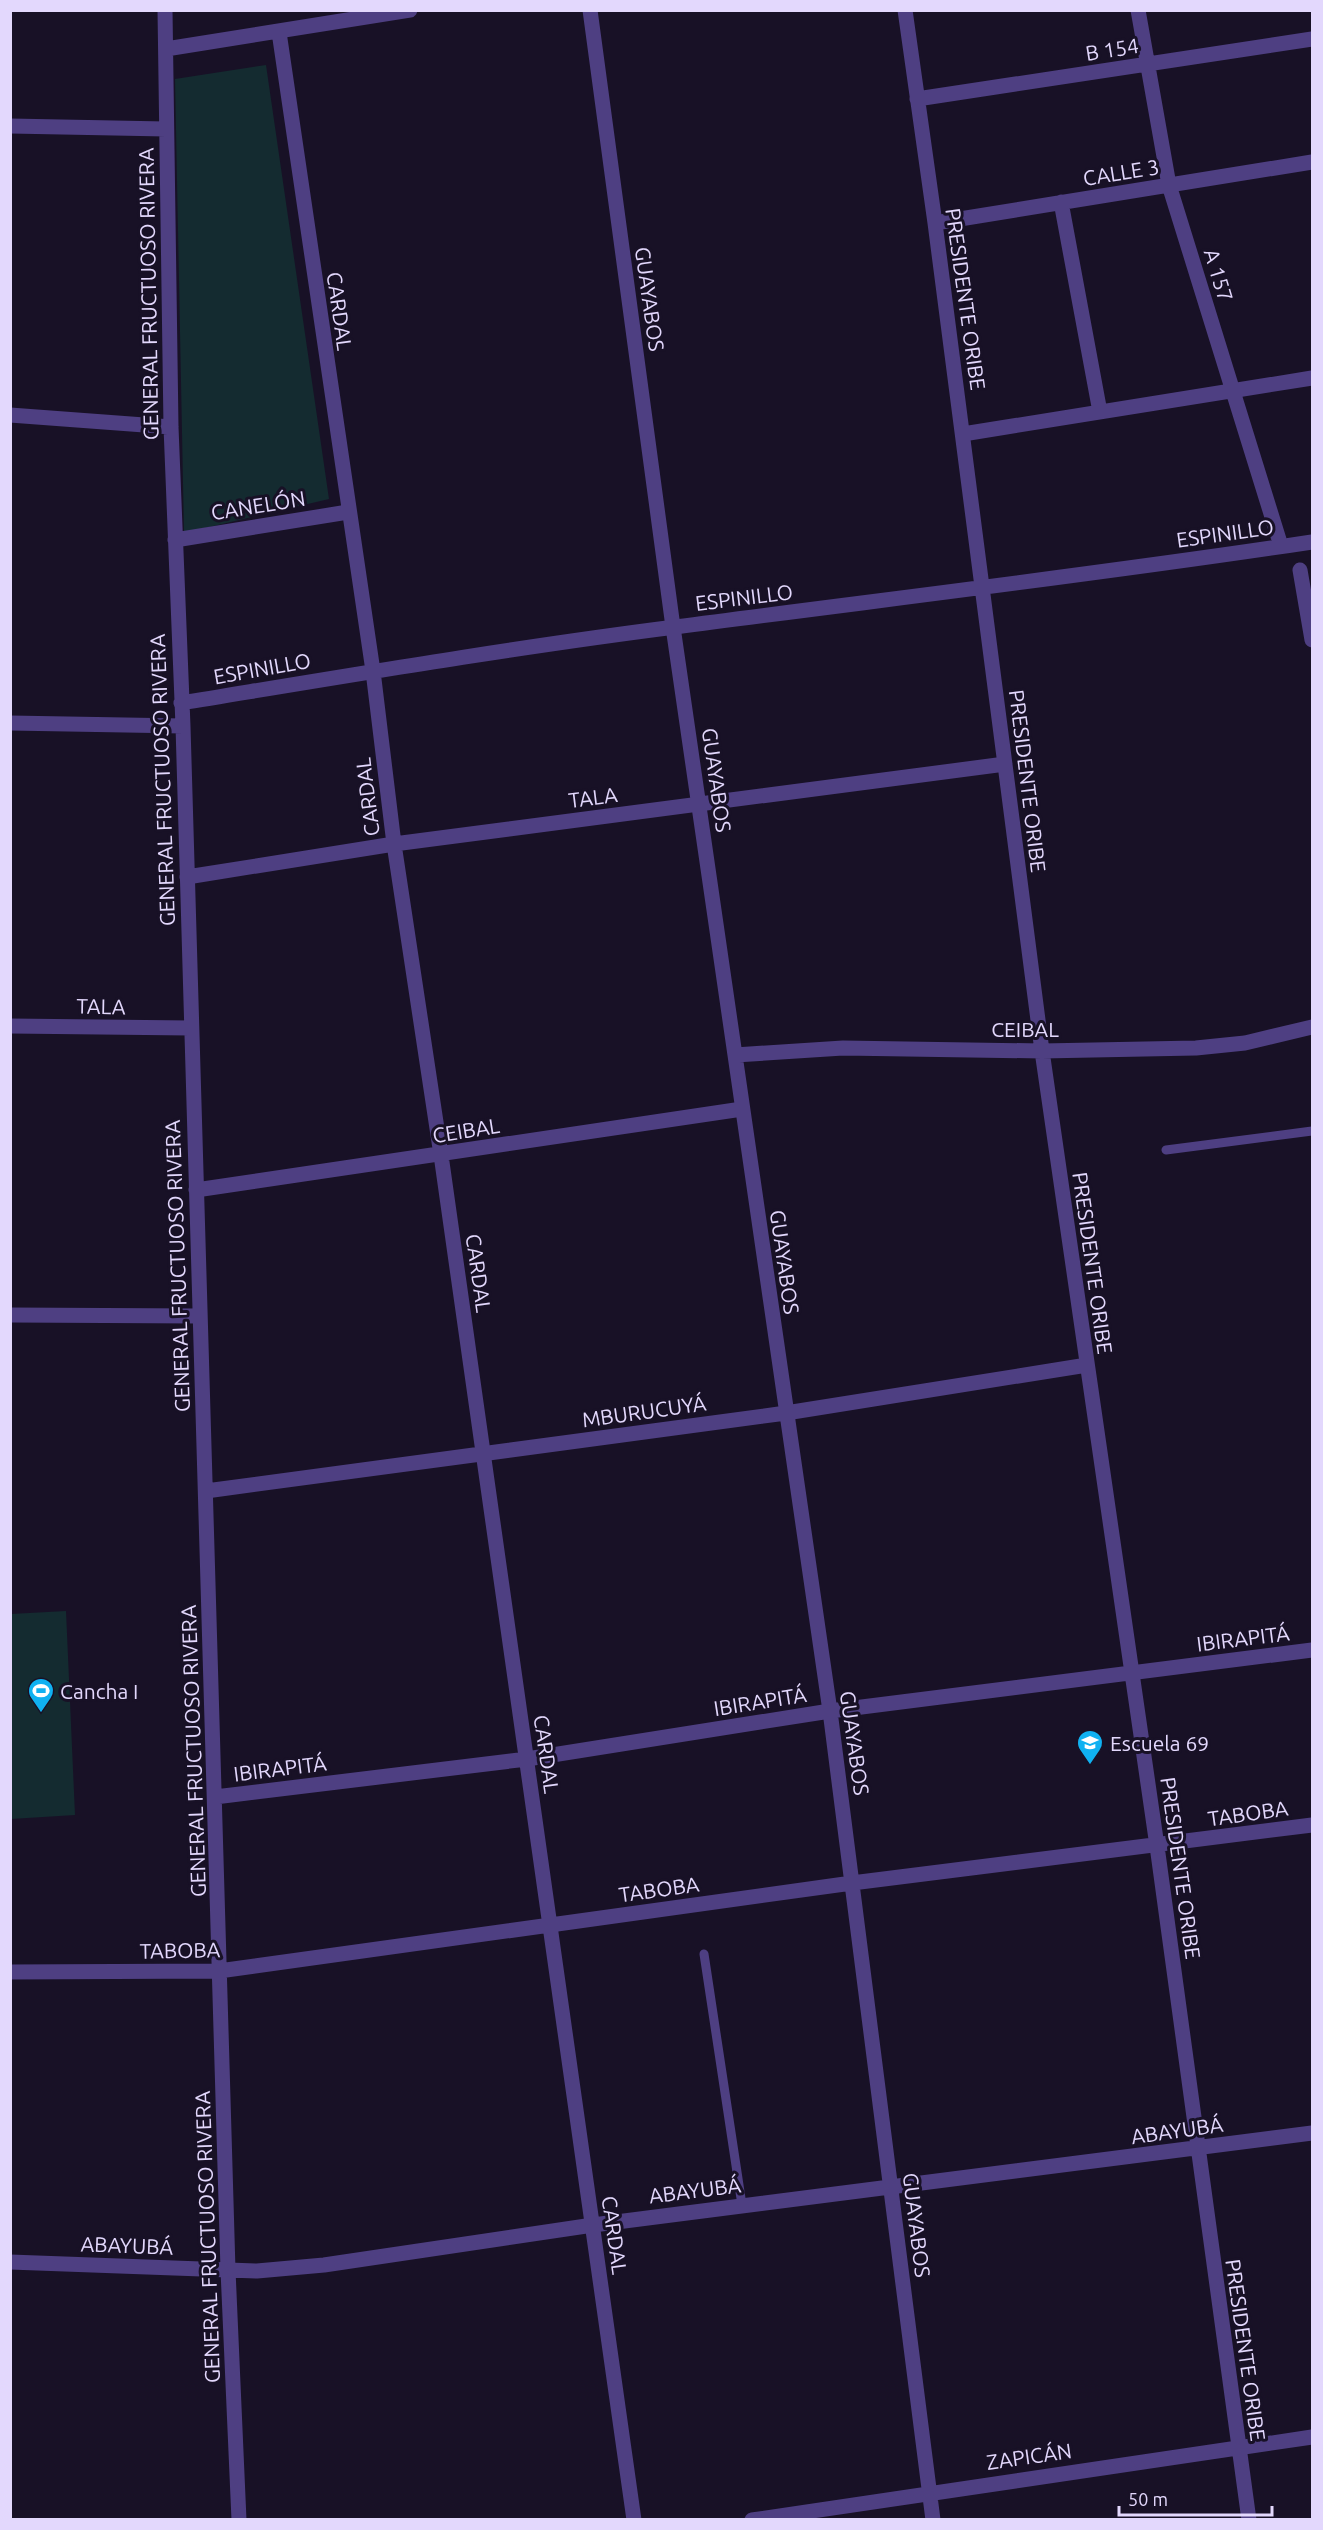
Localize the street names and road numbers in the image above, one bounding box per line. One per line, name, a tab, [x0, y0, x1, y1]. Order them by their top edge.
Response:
street label: B 154	[1084, 33, 1140, 65]
street label: GENERAL FRUCTUOSO RIVERA	[133, 147, 163, 440]
street label: CALLE 3	[1081, 154, 1161, 190]
street label: PRESIDENTE ORIBE	[941, 206, 991, 392]
street label: GUAYABOS	[631, 245, 669, 353]
street label: A 157	[1200, 246, 1238, 304]
street label: CARDAL	[323, 270, 357, 352]
street label: CANELÓN	[209, 486, 307, 524]
street label: ESPINILLO	[1175, 514, 1275, 552]
street label: ESPINILLO	[694, 579, 794, 615]
street label: GENERAL FRUCTUOSO RIVERA	[145, 633, 179, 927]
street label: ESPINILLO	[212, 648, 312, 688]
street label: PRESIDENTE ORIBE	[1005, 688, 1051, 874]
street label: GUAYABOS	[698, 726, 736, 834]
street label: CARDAL	[350, 756, 384, 838]
street label: TALA	[567, 782, 619, 812]
street label: TALA	[76, 994, 126, 1018]
street label: CEIBAL	[991, 1017, 1059, 1041]
street label: CEIBAL	[431, 1113, 502, 1147]
street label: GENERAL FRUCTUOSO RIVERA	[160, 1119, 194, 1413]
street label: PRESIDENTE ORIBE	[1068, 1170, 1118, 1356]
street label: GUAYABOS	[766, 1208, 804, 1316]
street label: CARDAL	[462, 1232, 496, 1314]
street label: MBURUCUYÁ	[580, 1390, 708, 1432]
street label: GENERAL FRUCTUOSO RIVERA	[176, 1604, 210, 1898]
street label: IBIRAPITÁ	[1195, 1620, 1291, 1656]
street label: IBIRAPITÁ	[712, 1682, 808, 1720]
street label: GUAYABOS	[836, 1689, 874, 1797]
street label: CARDAL	[530, 1713, 564, 1795]
street label: IBIRAPITÁ	[232, 1750, 328, 1786]
street label: PRESIDENTE ORIBE	[1156, 1775, 1206, 1961]
street label: TABOBA	[1206, 1795, 1290, 1831]
street label: TABOBA	[617, 1871, 701, 1907]
street label: TABOBA	[139, 1937, 221, 1963]
street label: GENERAL FRUCTUOSO RIVERA	[190, 2090, 224, 2384]
street label: ABAYUBÁ	[1129, 2112, 1225, 2148]
street label: GUAYABOS	[899, 2171, 935, 2279]
street label: ABAYUBÁ	[648, 2172, 743, 2208]
street label: CARDAL	[598, 2194, 632, 2276]
street label: ABAYUBÁ	[80, 2231, 174, 2259]
street label: PRESIDENTE ORIBE	[1221, 2257, 1271, 2443]
street label: ZAPICÁN	[985, 2438, 1073, 2474]

